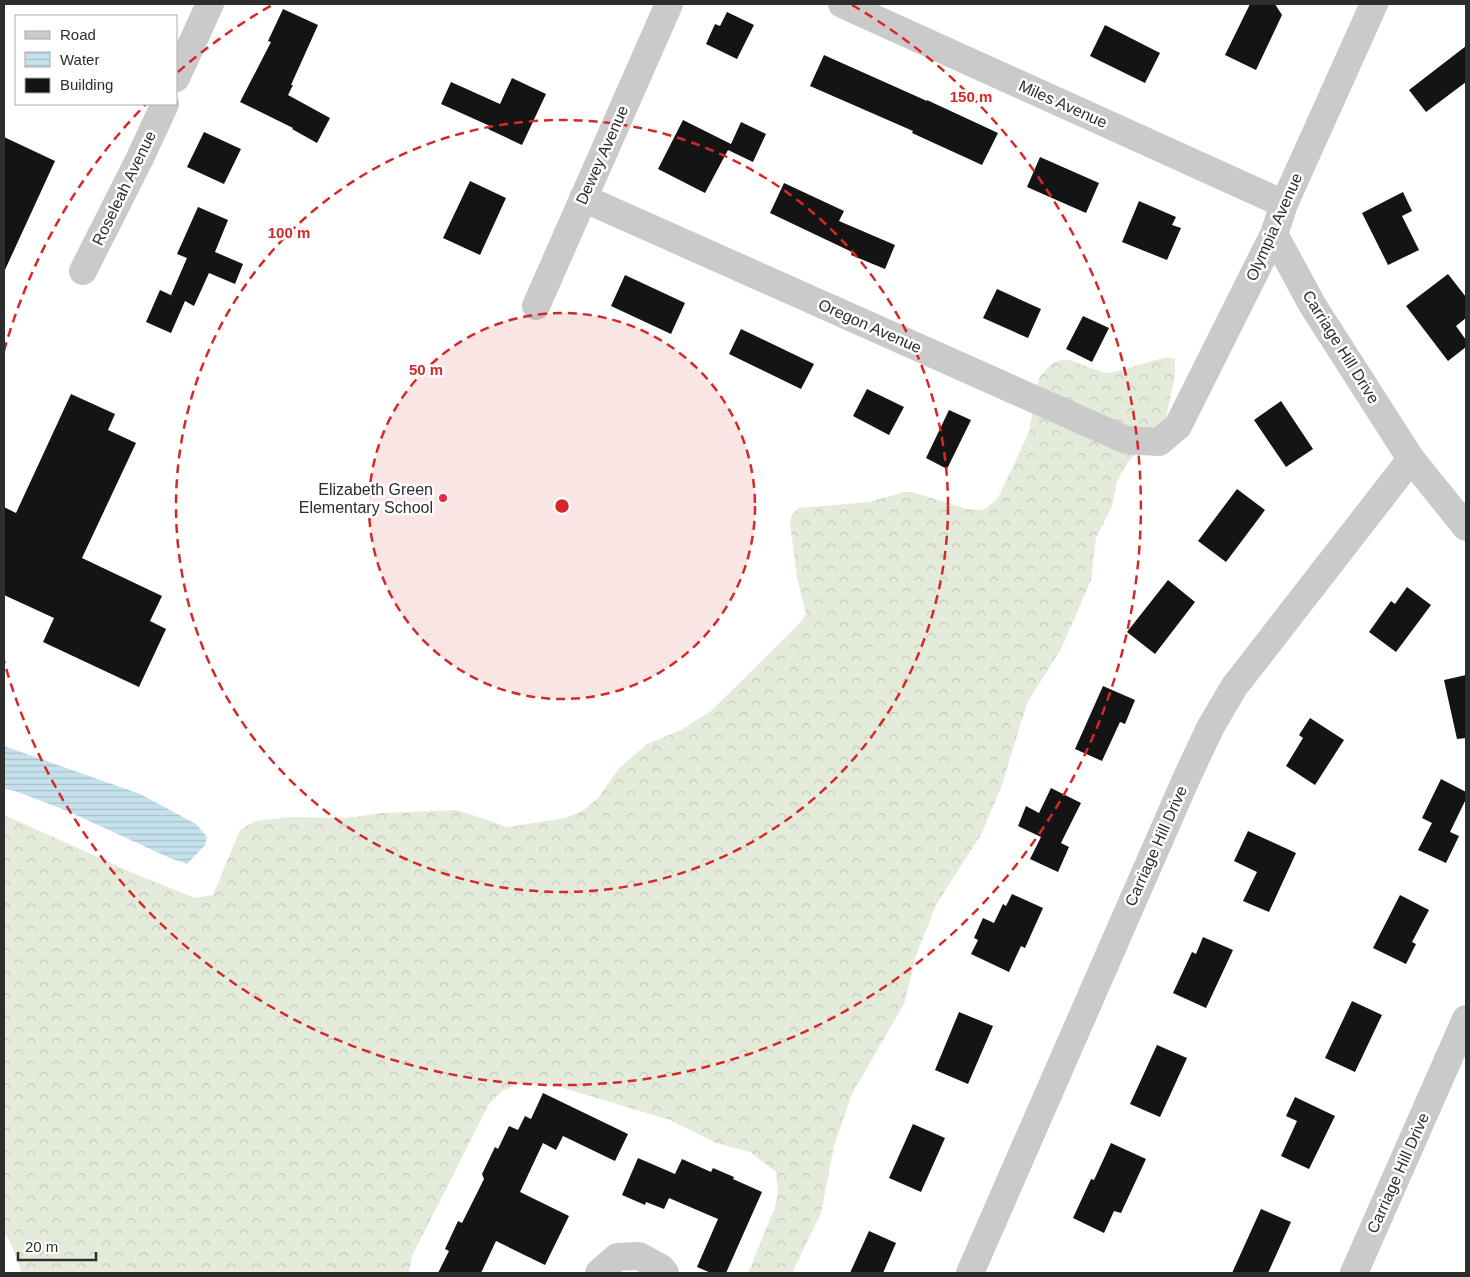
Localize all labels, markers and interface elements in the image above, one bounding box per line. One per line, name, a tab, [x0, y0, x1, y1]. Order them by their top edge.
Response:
legend	[15, 15, 178, 105]
text: Road	[60, 26, 96, 43]
text: Water	[60, 51, 99, 68]
text: Building	[60, 76, 113, 93]
street label: Miles Avenue	[1016, 77, 1110, 131]
text: 150 m	[950, 88, 992, 105]
street label: Dewey Avenue	[573, 103, 631, 207]
street label: Roseleah Avenue	[89, 128, 159, 248]
street label: Olympia Avenue	[1243, 170, 1305, 284]
text: 100 m	[268, 224, 310, 241]
street label: Carriage Hill Drive	[1299, 287, 1383, 407]
street label: Oregon Avenue	[816, 296, 924, 356]
text: 50 m	[409, 361, 443, 378]
place label: Elizabeth Green Elementary School	[299, 481, 433, 516]
marker: Elizabeth Green Elementary School	[437, 492, 449, 504]
centre of rings	[553, 497, 571, 515]
street label: Carriage Hill Drive	[1122, 783, 1190, 909]
street label: Carriage Hill Drive	[1364, 1110, 1432, 1236]
scale bar	[18, 1230, 95, 1262]
text: 20 m	[25, 1238, 58, 1255]

